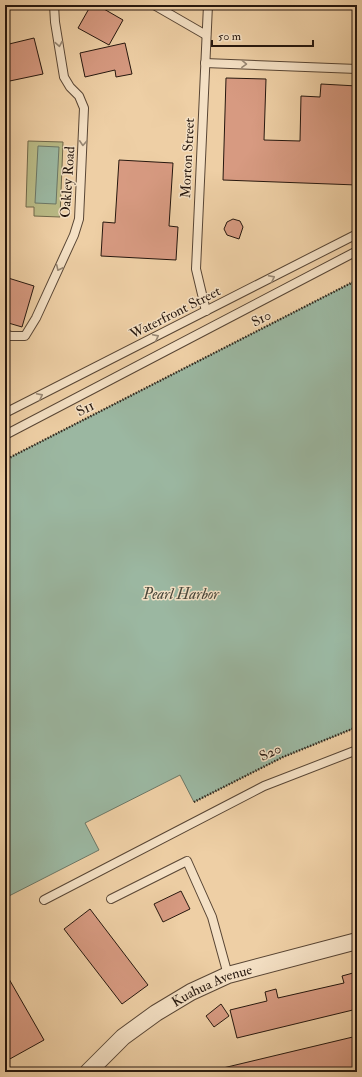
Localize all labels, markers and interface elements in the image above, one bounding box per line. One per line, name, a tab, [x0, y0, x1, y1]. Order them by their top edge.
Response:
scale bar	[212, 22, 313, 48]
text: 50 m	[218, 29, 242, 44]
one-way arrow	[54, 40, 62, 47]
one-way arrow	[241, 60, 247, 68]
street label: Morton Street	[177, 117, 198, 199]
one-way arrow	[79, 140, 87, 146]
street label: Oakley Road	[57, 146, 79, 218]
one-way arrow	[56, 264, 64, 272]
one-way arrow	[267, 275, 275, 283]
street label: Waterfront Street	[126, 282, 224, 343]
street label: S10	[249, 306, 274, 331]
one-way arrow	[152, 334, 159, 342]
one-way arrow	[36, 393, 43, 400]
street label: S11	[73, 397, 97, 420]
water label: Pearl Harbor	[142, 585, 220, 604]
street label: S20	[257, 740, 284, 765]
street label: Kuahua Avenue	[169, 961, 254, 1011]

